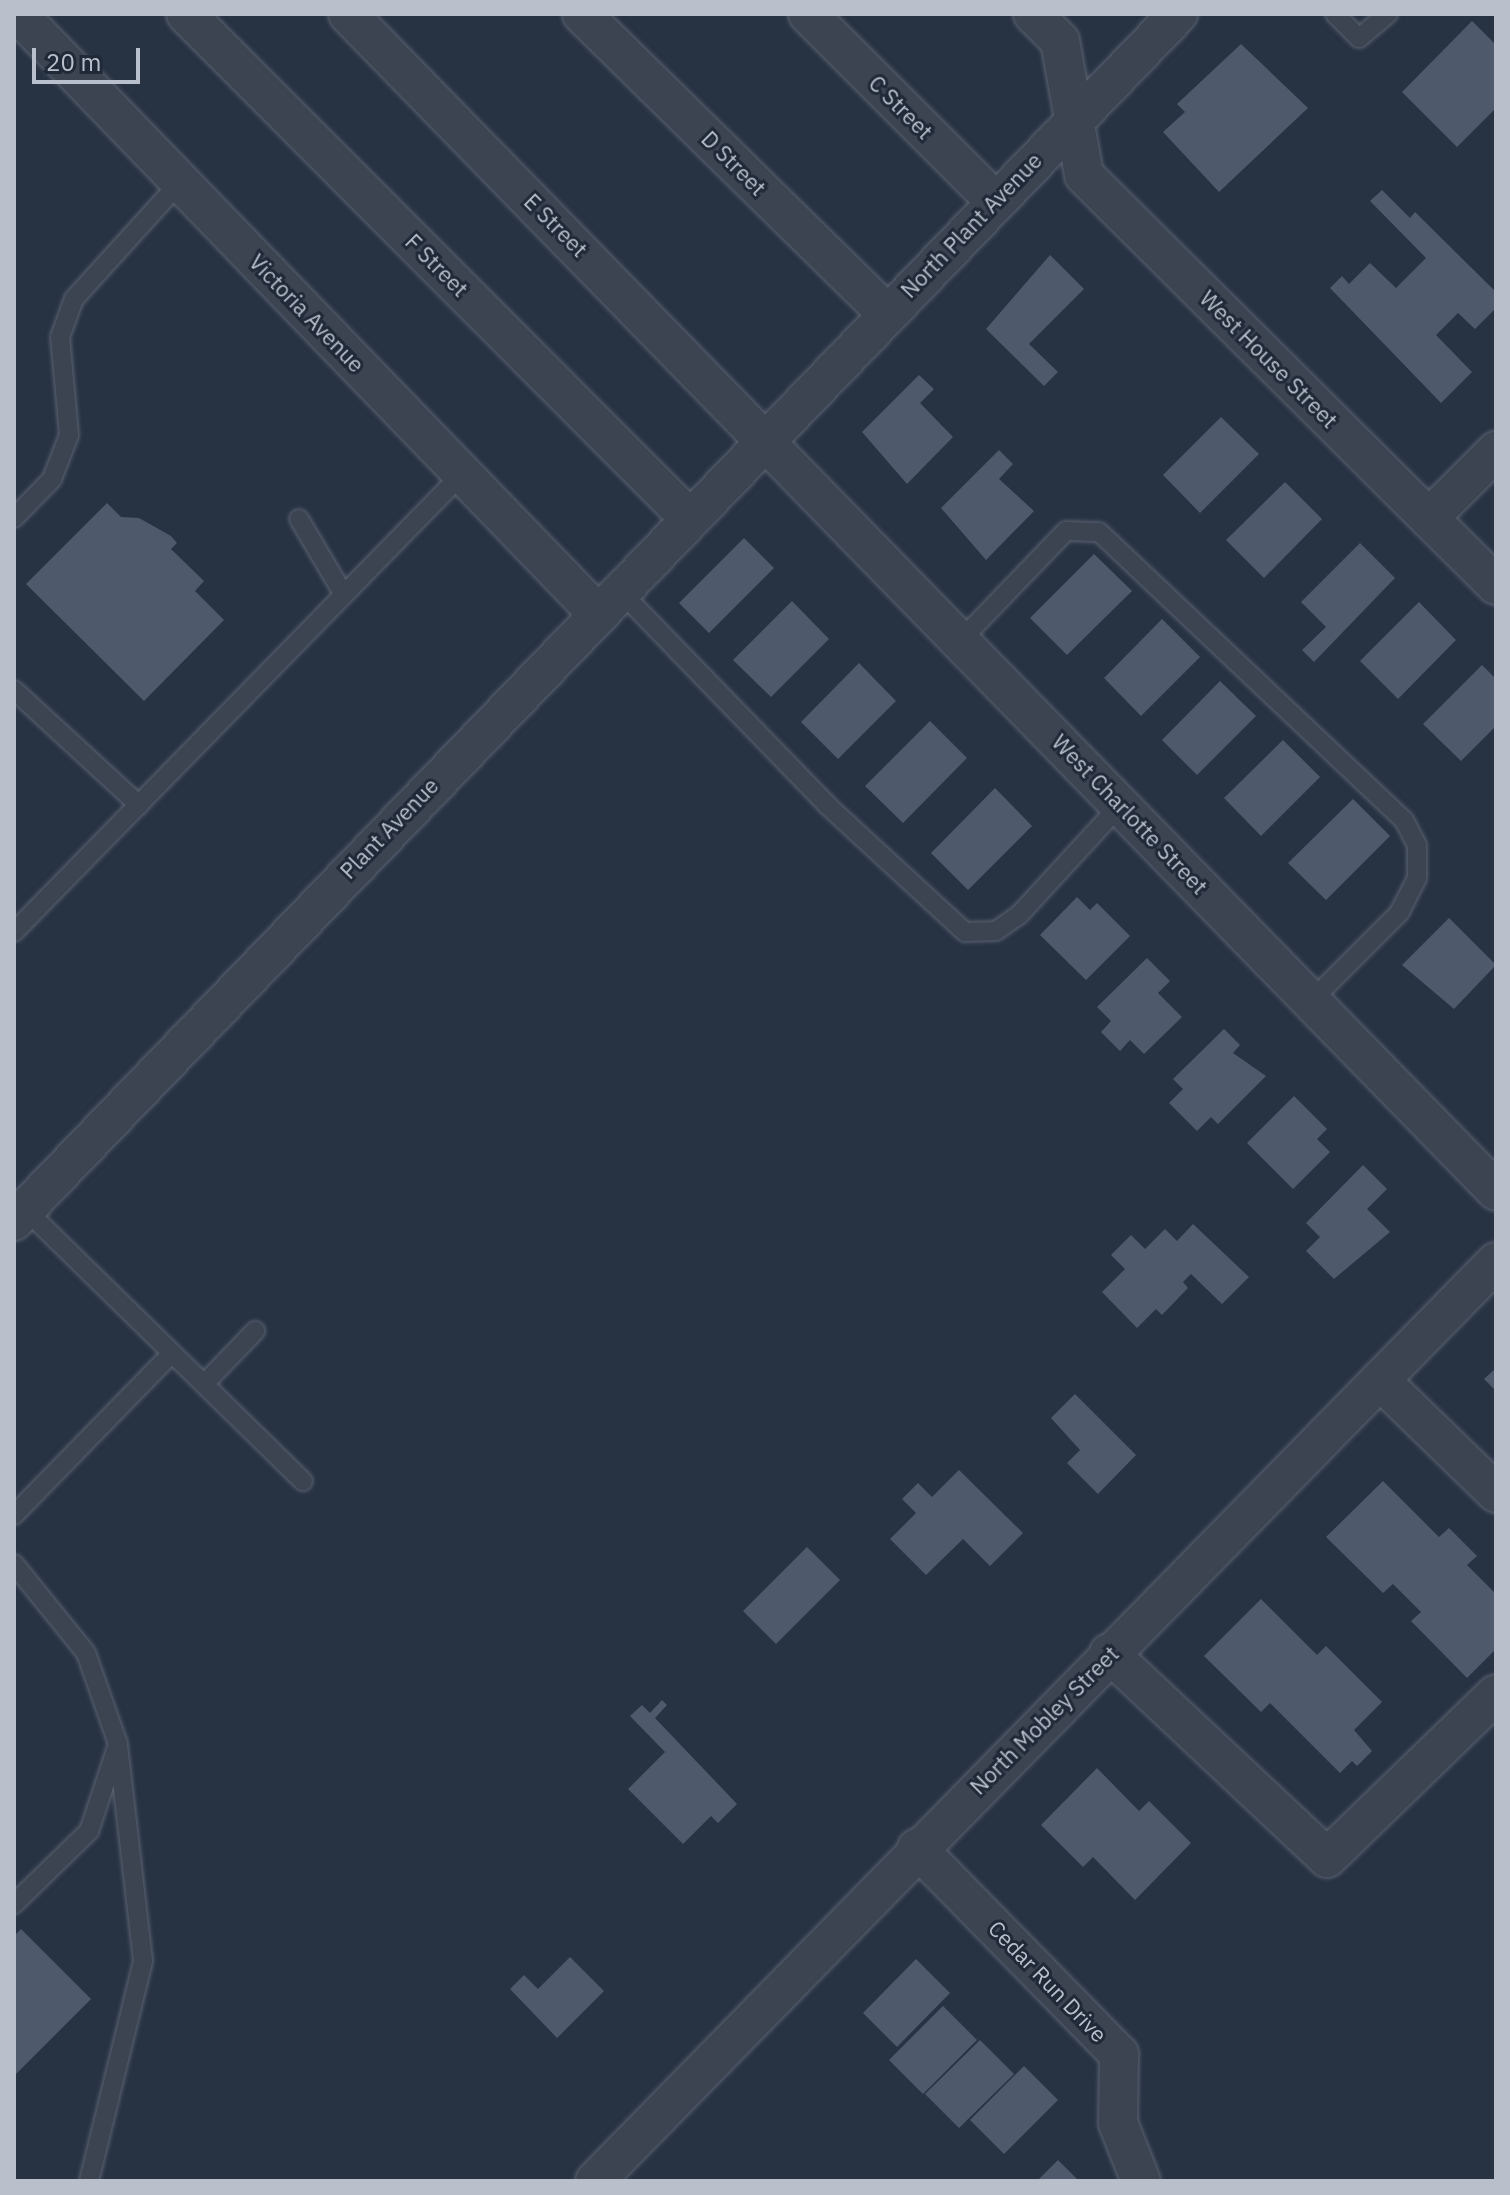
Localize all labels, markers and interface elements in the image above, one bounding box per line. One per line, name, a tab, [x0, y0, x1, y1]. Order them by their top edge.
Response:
scale bar	[36, 32, 144, 82]
text: 20 m	[46, 46, 101, 78]
street label: C Street	[864, 70, 938, 144]
street label: D Street	[696, 125, 772, 201]
street label: North Plant Avenue	[895, 147, 1047, 303]
street label: E Street	[519, 188, 593, 262]
street label: F Street	[400, 228, 474, 302]
street label: Victoria Avenue	[244, 248, 370, 378]
street label: West House Street	[1195, 285, 1343, 433]
street label: West Charlotte Street	[1047, 729, 1213, 899]
street label: Plant Avenue	[334, 772, 444, 884]
street label: North Mobley Street	[964, 1640, 1124, 1800]
street label: Cedar Run Drive	[983, 1915, 1113, 2047]

